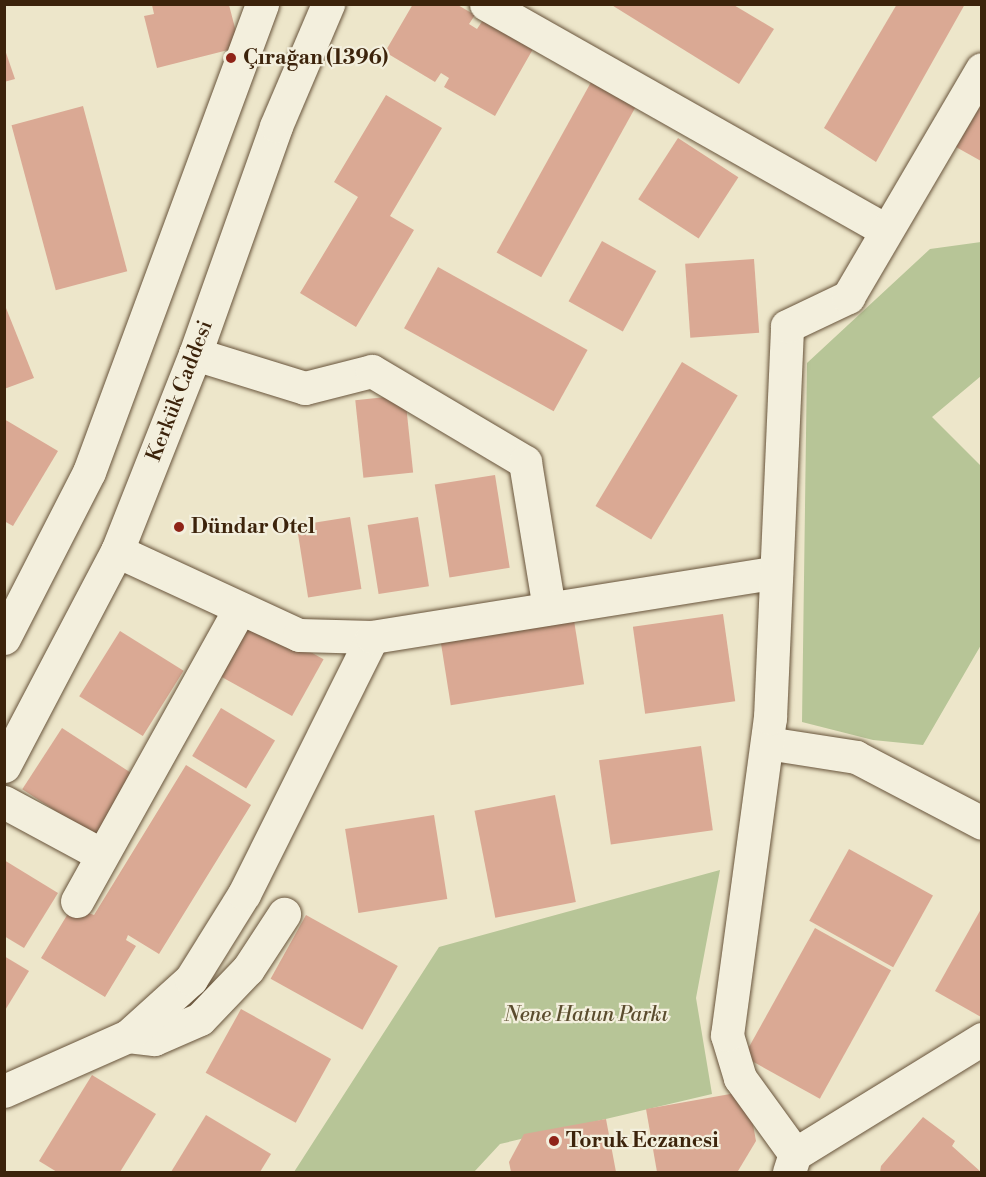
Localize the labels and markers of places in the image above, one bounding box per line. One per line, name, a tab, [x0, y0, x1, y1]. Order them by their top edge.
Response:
place label: Çırağan (1396)	[243, 45, 388, 71]
marker: Çırağan (1396)	[224, 51, 238, 65]
place label: Dündar Otel	[191, 514, 315, 540]
marker: Dündar Otel	[172, 520, 186, 534]
place label: Toruk Eczanesi	[566, 1128, 719, 1154]
marker: Toruk Eczanesi	[547, 1134, 561, 1148]

